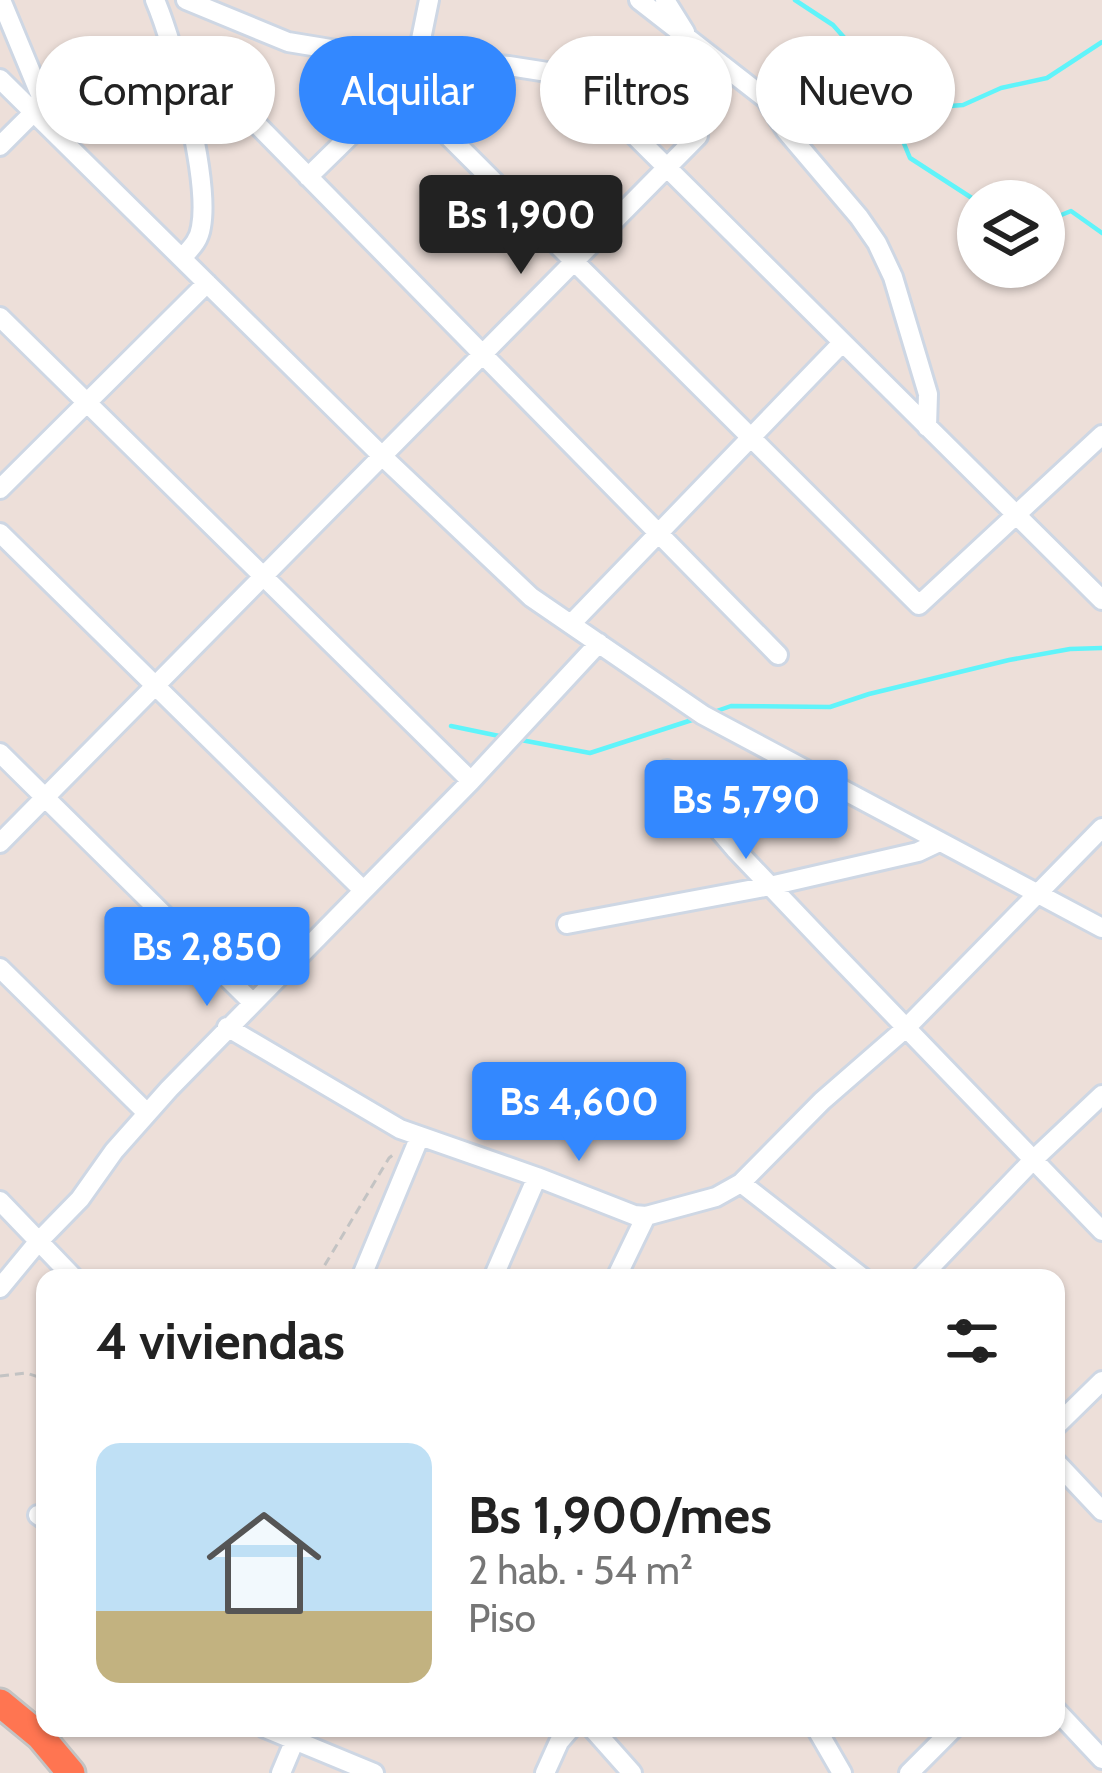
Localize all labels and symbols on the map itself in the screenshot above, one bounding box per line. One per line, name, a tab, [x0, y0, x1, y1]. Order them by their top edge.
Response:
pin: Bs 1,900	[397, 175, 645, 277]
pin: Bs 5,790	[622, 760, 870, 862]
pin: Bs 2,850	[83, 907, 331, 1009]
pin: Bs 4,600	[455, 1062, 703, 1164]

